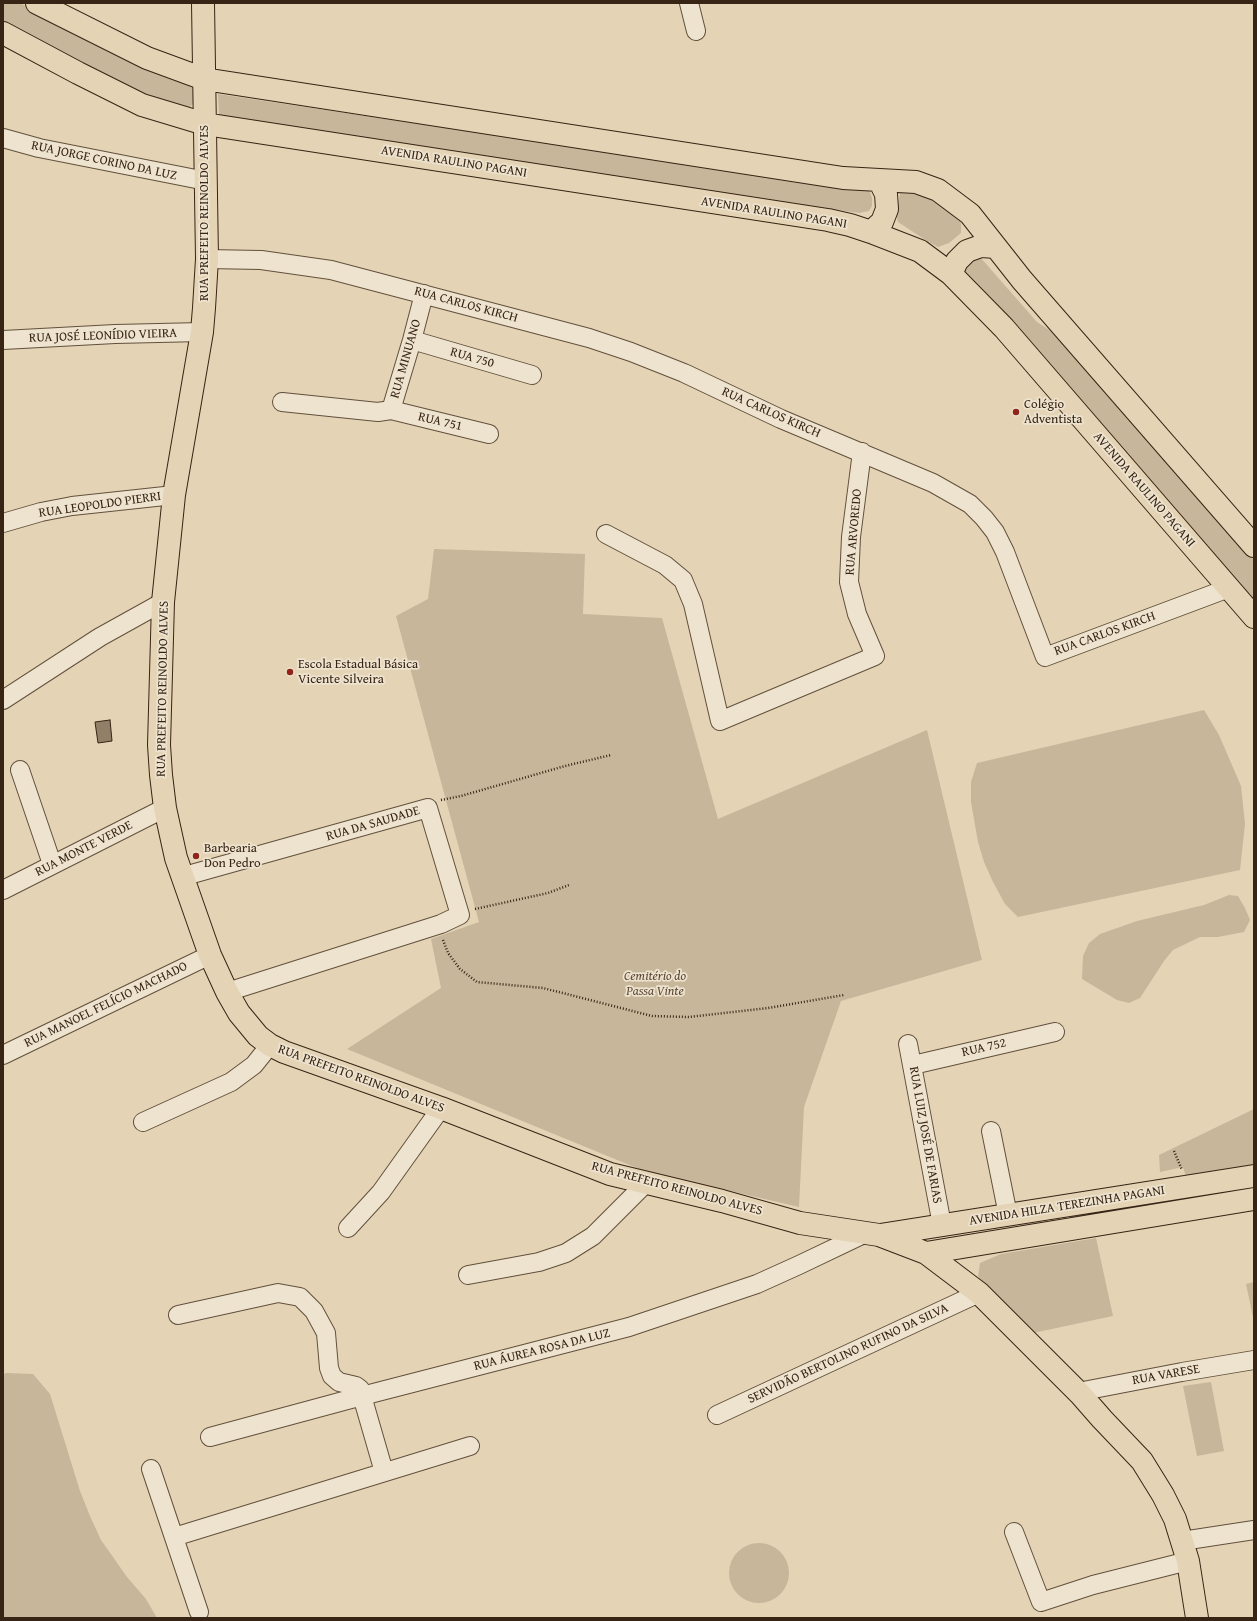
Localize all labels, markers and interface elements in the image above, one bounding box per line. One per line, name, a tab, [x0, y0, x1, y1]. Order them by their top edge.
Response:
street label: RUA PREFEITO REINOLDO ALVES	[197, 125, 213, 301]
street label: RUA JORGE CORINO DA LUZ	[30, 138, 178, 184]
street label: AVENIDA RAULINO PAGANI	[380, 143, 528, 181]
street label: AVENIDA RAULINO PAGANI	[700, 194, 848, 232]
street label: RUA CARLOS KIRCH	[413, 284, 519, 326]
street label: RUA MINUANO	[387, 318, 425, 400]
street label: RUA JOSÉ LEONÍDIO VIEIRA	[29, 326, 177, 346]
street label: RUA 750	[448, 344, 496, 372]
street label: RUA CARLOS KIRCH	[719, 384, 823, 442]
place label: Colégio Adventista	[1024, 397, 1083, 428]
marker: Colégio Adventista	[1011, 407, 1021, 417]
street label: RUA 751	[416, 409, 464, 435]
street label: AVENIDA RAULINO PAGANI	[1090, 429, 1198, 551]
street label: RUA ARVOREDO	[842, 488, 866, 576]
street label: RUA LEOPOLDO PIERRI	[38, 489, 162, 521]
street label: RUA PREFEITO REINOLDO ALVES	[154, 601, 172, 777]
street label: RUA CARLOS KIRCH	[1052, 608, 1158, 660]
place label: Escola Estadual Básica Vicente Silveira	[298, 657, 418, 688]
marker: Escola Estadual Básica Vicente Silveira	[285, 667, 295, 677]
street label: RUA DA SAUDADE	[324, 803, 422, 845]
street label: RUA MONTE VERDE	[33, 818, 135, 880]
place label: Barbearia Don Pedro	[204, 841, 261, 872]
marker: Barbearia Don Pedro	[191, 851, 201, 861]
street label: RUA MANOEL FELÍCIO MACHADO	[22, 959, 190, 1051]
park label: Cemitério do Passa Vinte	[624, 969, 686, 1000]
street label: RUA 752	[960, 1035, 1008, 1061]
street label: RUA PREFEITO REINOLDO ALVES	[276, 1042, 446, 1116]
street label: RUA LUIZ JOSÉ DE FARIAS	[905, 1065, 945, 1205]
street label: RUA PREFEITO REINOLDO ALVES	[590, 1159, 764, 1219]
street label: AVENIDA HILZA TEREZINHA PAGANI	[968, 1183, 1166, 1229]
street label: SERVIDÃO BERTOLINO RUFINO DA SILVA	[745, 1301, 951, 1407]
street label: RUA ÁUREA ROSA DA LUZ	[472, 1326, 612, 1374]
street label: RUA VARESE	[1131, 1361, 1201, 1389]

